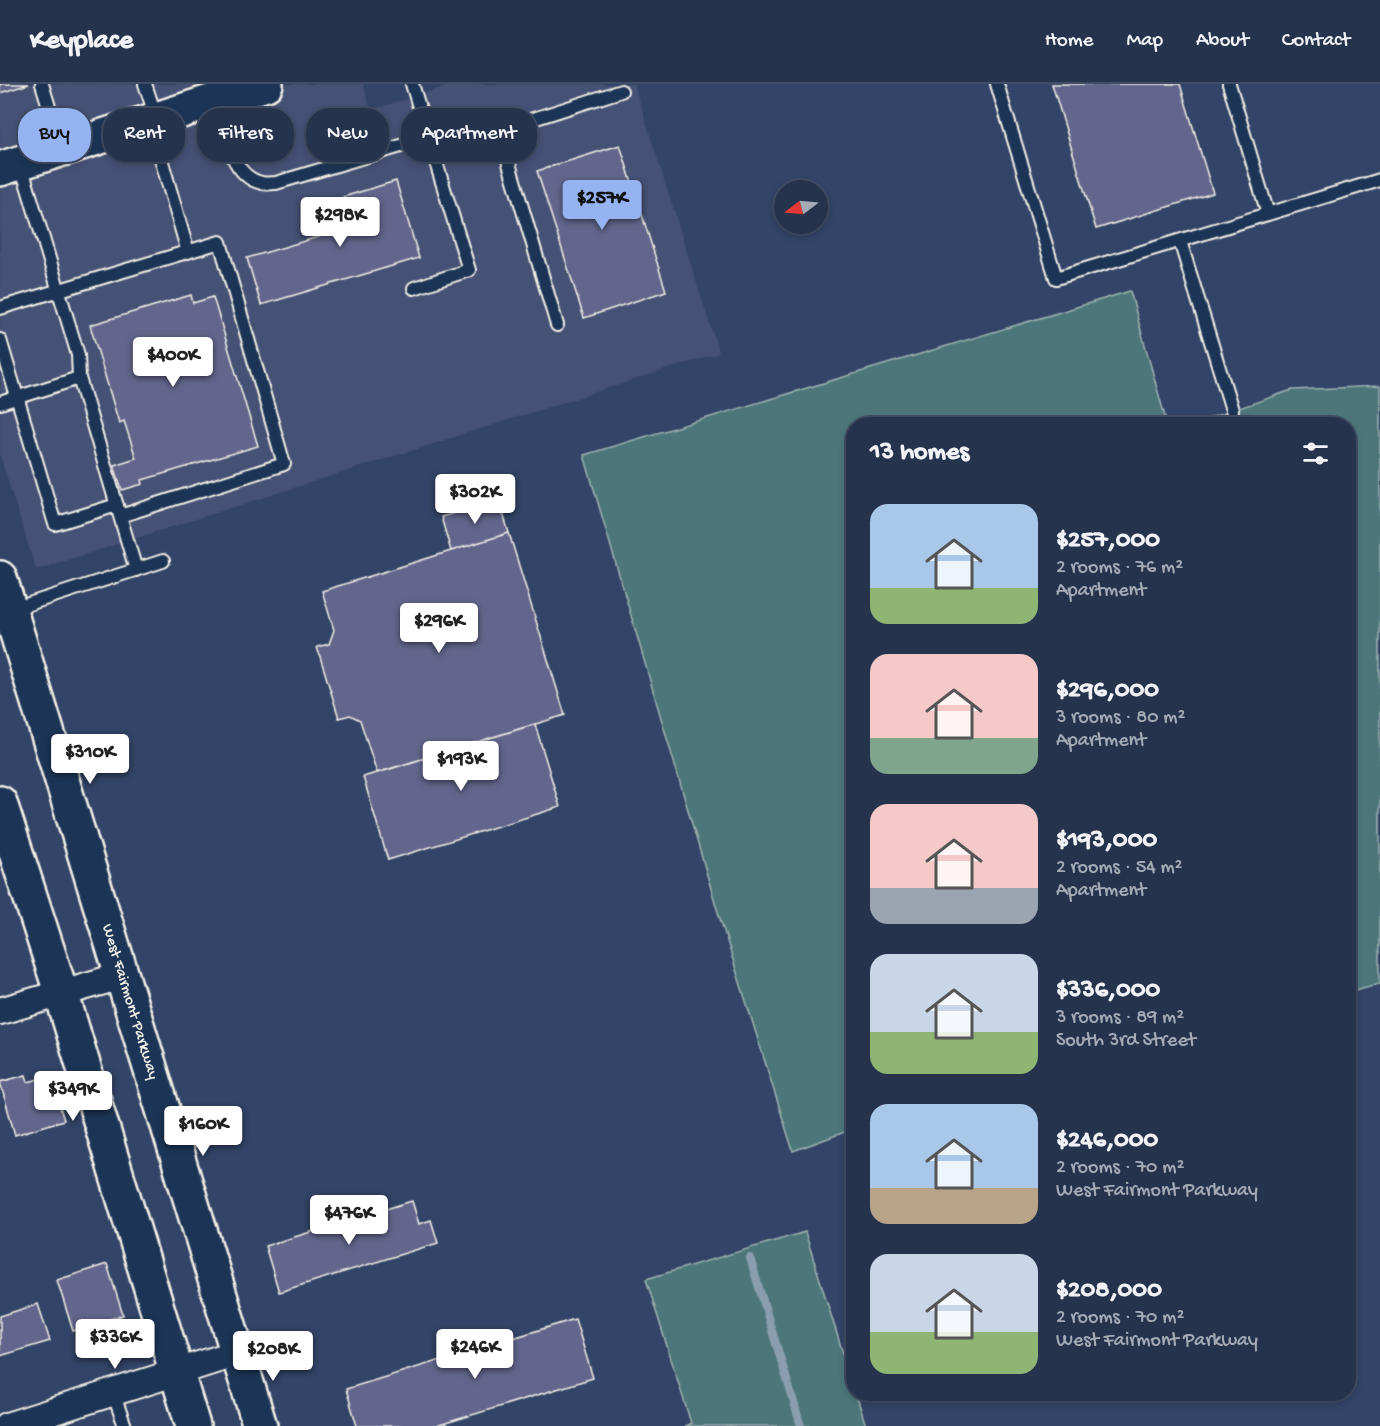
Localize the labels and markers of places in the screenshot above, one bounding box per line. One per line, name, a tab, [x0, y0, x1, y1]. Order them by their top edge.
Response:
pin: $257K	[560, 180, 644, 231]
pin: $298K	[298, 197, 382, 248]
pin: $400K	[131, 337, 215, 388]
pin: $302K	[433, 474, 517, 525]
pin: $296K	[397, 603, 481, 654]
pin: $310K	[48, 734, 132, 785]
pin: $193K	[419, 741, 503, 792]
pin: $349K	[31, 1071, 115, 1122]
pin: $160K	[161, 1106, 245, 1157]
pin: $476K	[307, 1195, 391, 1246]
pin: $336K	[73, 1319, 157, 1370]
pin: $246K	[433, 1329, 517, 1380]
pin: $208K	[231, 1331, 315, 1382]

